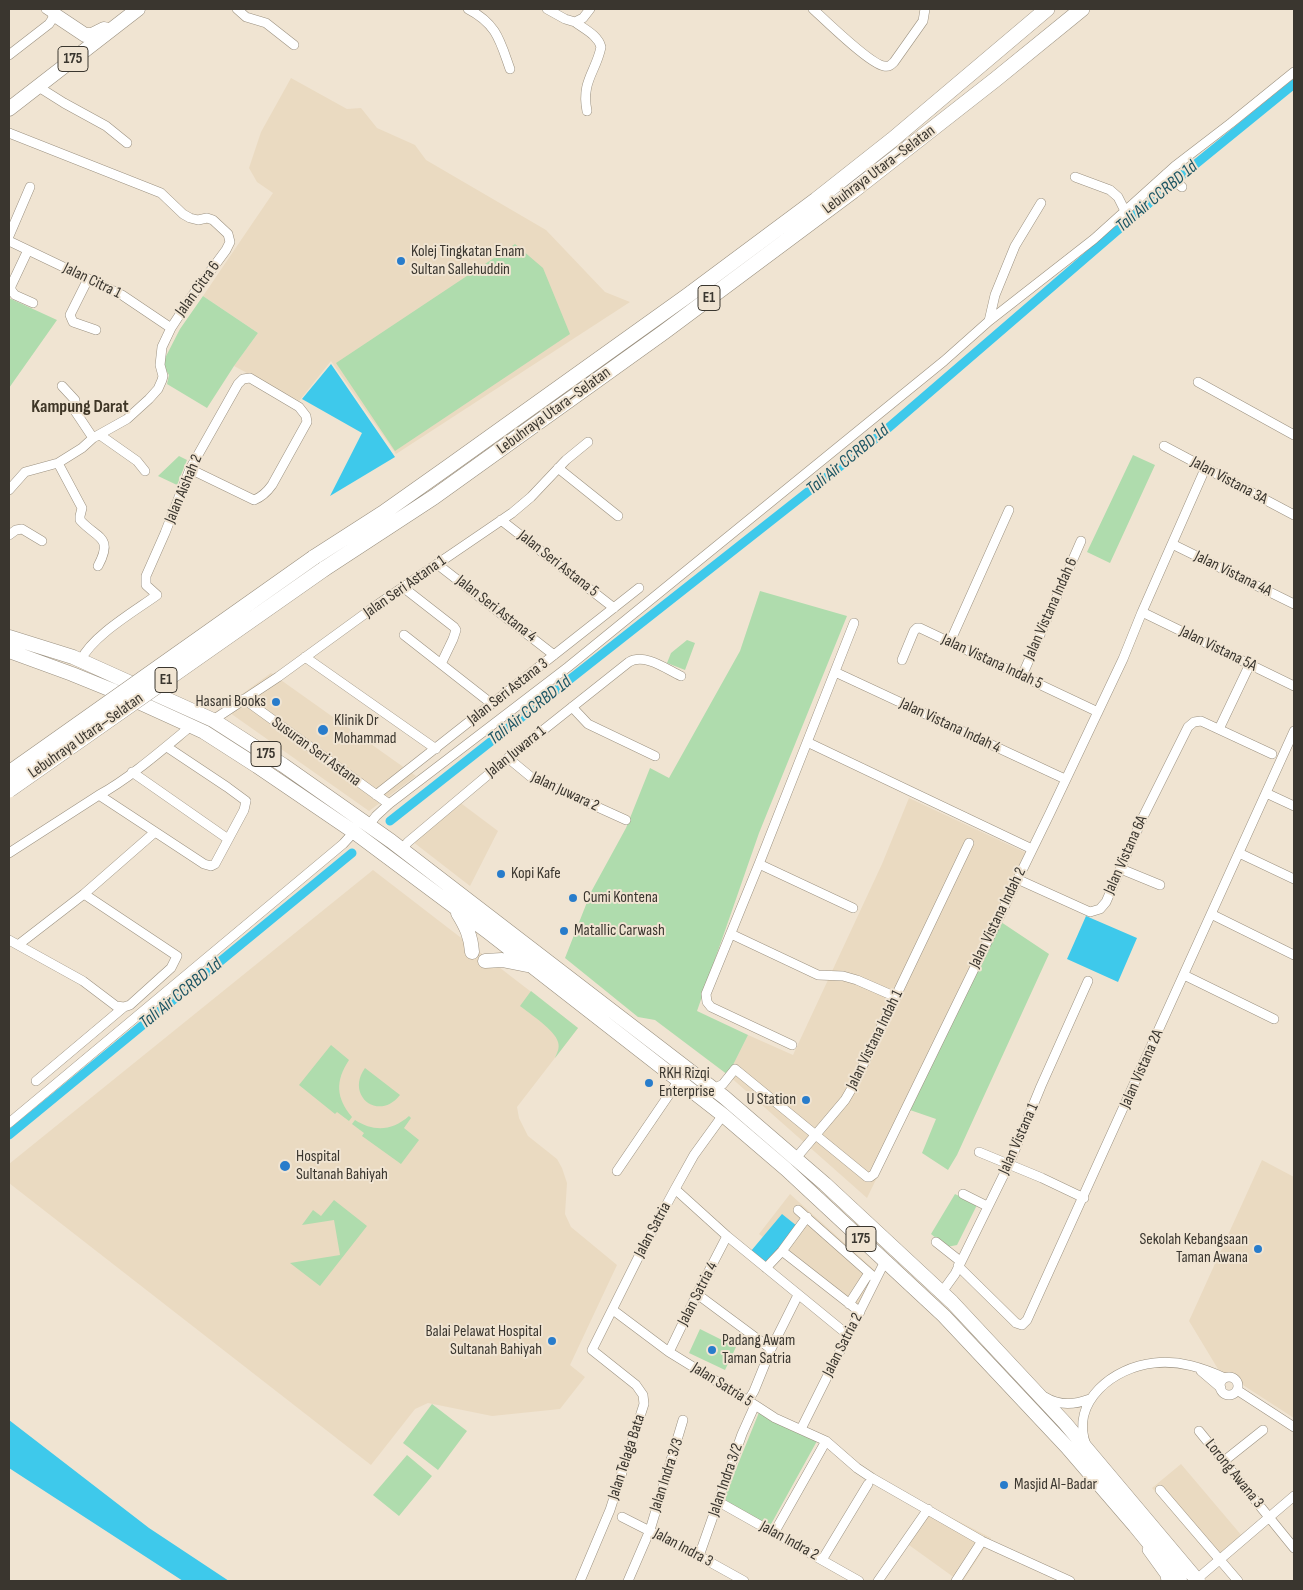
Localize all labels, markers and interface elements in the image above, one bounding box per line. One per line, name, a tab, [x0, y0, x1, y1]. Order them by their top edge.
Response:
road number: 175	[58, 46, 88, 72]
street label: Lebuhraya Utara–Selatan	[819, 121, 939, 219]
water label: Tali Air CCRBD 1d	[1112, 157, 1202, 237]
place label: Kolej Tingkatan Enam Sultan Sallehuddin	[411, 242, 525, 280]
marker: Kolej Tingkatan Enam Sultan Sallehuddin	[395, 255, 407, 267]
street label: Jalan Citra 6	[172, 258, 224, 320]
street label: Jalan Citra 1	[60, 259, 124, 303]
road number: E1	[698, 286, 720, 310]
street label: Lebuhraya Utara–Selatan	[493, 363, 615, 459]
district label: Kampung Darat	[31, 396, 129, 418]
water label: Tali Air CCRBD 1d	[802, 420, 894, 500]
street label: Jalan Aishah 2	[161, 452, 207, 526]
street label: Jalan Vistana 3A	[1187, 453, 1271, 509]
street label: Jalan Seri Astana 5	[514, 527, 602, 601]
street label: Jalan Vistana 4A	[1191, 547, 1275, 601]
street label: Jalan Seri Astana 1	[360, 552, 450, 622]
street label: Jalan Vistana Indah 6	[1020, 555, 1082, 663]
street label: Jalan Seri Astana 4	[452, 572, 540, 646]
street label: Jalan Vistana 5A	[1176, 622, 1260, 676]
street label: Jalan Vistana Indah 5	[938, 630, 1046, 694]
street label: Jalan Seri Astana 3	[464, 655, 552, 729]
road number: E1	[155, 668, 177, 692]
water label: Tali Air CCRBD 1d	[484, 672, 576, 750]
street label: Lebuhraya Utara–Selatan	[25, 689, 147, 783]
place label: Hasani Books	[195, 692, 266, 712]
street label: Jalan Vistana Indah 4	[896, 694, 1004, 758]
marker: Hasani Books	[270, 696, 282, 708]
place label: Klinik Dr Mohammad	[334, 711, 397, 749]
street label: Susuran Seri Astana	[268, 713, 364, 791]
street label: Jalan Juwara 1	[482, 722, 550, 782]
marker: Klinik Dr Mohammad	[316, 723, 330, 737]
road number: 175	[251, 742, 281, 766]
street label: Jalan Juwara 2	[528, 768, 602, 816]
street label: Jalan Vistana 6A	[1100, 813, 1152, 897]
place label: Kopi Kafe	[511, 864, 561, 884]
street label: Jalan Vistana Indah 2	[965, 865, 1031, 971]
marker: Kopi Kafe	[495, 868, 507, 880]
place label: Cumi Kontena	[583, 888, 658, 908]
marker: Cumi Kontena	[567, 892, 579, 904]
place label: Matallic Carwash	[574, 921, 665, 941]
marker: Matallic Carwash	[558, 925, 570, 937]
water label: Tali Air CCRBD 1d	[135, 954, 227, 1034]
street label: Jalan Vistana Indah 1	[843, 987, 907, 1093]
street label: Jalan Vistana 2A	[1116, 1027, 1168, 1111]
place label: RKH Rizqi Enterprise	[659, 1064, 715, 1102]
marker: RKH Rizqi Enterprise	[643, 1077, 655, 1089]
place label: U Station	[746, 1090, 796, 1110]
marker: U Station	[800, 1094, 812, 1106]
street label: Jalan Vistana 1	[995, 1100, 1043, 1178]
place label: Hospital Sultanah Bahiyah	[296, 1147, 388, 1185]
marker: Hospital Sultanah Bahiyah	[278, 1159, 292, 1173]
street label: Jalan Satria	[631, 1199, 675, 1261]
road number: 175	[846, 1226, 876, 1252]
place label: Sekolah Kebangsaan Taman Awana	[1139, 1230, 1248, 1268]
marker: Sekolah Kebangsaan Taman Awana	[1252, 1243, 1264, 1255]
street label: Jalan Satria 4	[674, 1259, 722, 1329]
street label: Jalan Satria 2	[819, 1310, 867, 1380]
place label: Balai Pelawat Hospital Sultanah Bahiyah	[425, 1322, 542, 1360]
place label: Padang Awam Taman Satria	[722, 1331, 795, 1369]
marker: Balai Pelawat Hospital Sultanah Bahiyah	[546, 1335, 558, 1347]
marker: Padang Awam Taman Satria	[706, 1344, 718, 1356]
street label: Jalan Satria 5	[688, 1359, 756, 1411]
street label: Jalan Telaga Bata	[604, 1412, 650, 1502]
street label: Jalan Indra 3/3	[646, 1436, 688, 1514]
street label: Lorong Awana 3	[1200, 1436, 1268, 1512]
street label: Jalan Indra 3/2	[705, 1441, 747, 1519]
place label: Masjid Al-Badar	[1014, 1475, 1097, 1495]
marker: Masjid Al-Badar	[998, 1479, 1010, 1491]
street label: Jalan Indra 2	[756, 1517, 822, 1565]
street label: Jalan Indra 3	[650, 1524, 716, 1572]

